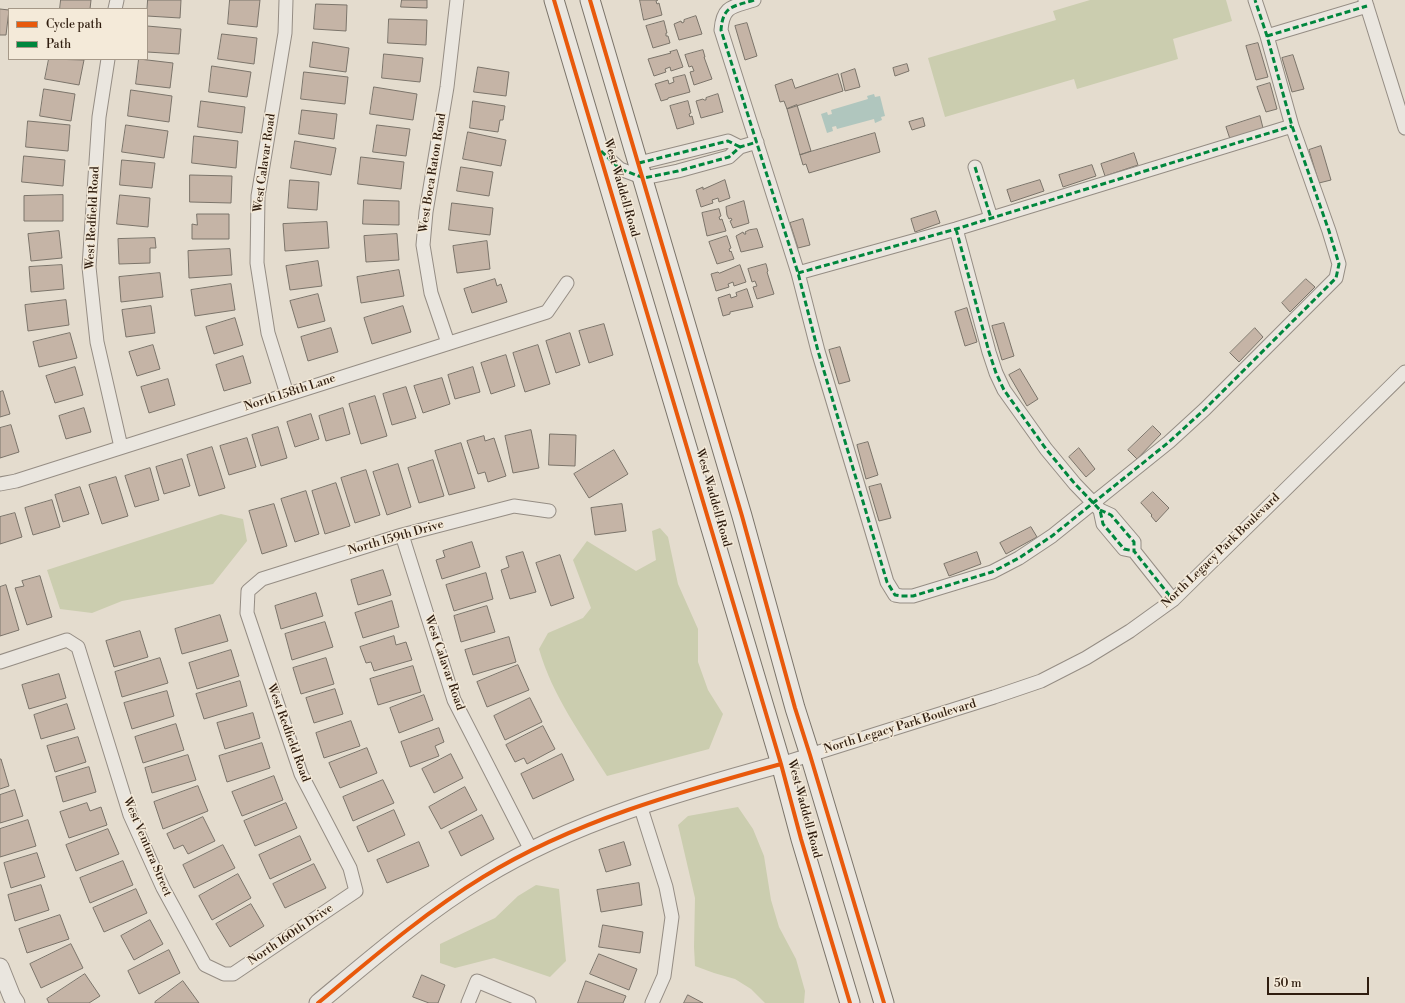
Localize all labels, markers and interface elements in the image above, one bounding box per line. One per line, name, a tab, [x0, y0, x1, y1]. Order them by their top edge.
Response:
legend	[8, 8, 148, 60]
text: Cycle path	[46, 17, 102, 32]
text: Path	[46, 37, 71, 52]
street label: West Boca Raton Road	[416, 112, 450, 234]
street label: West Calavar Road	[251, 113, 279, 213]
street label: West Waddell Road	[600, 137, 642, 239]
street label: West Redfield Road	[83, 166, 103, 270]
street label: North 158th Lane	[242, 371, 338, 415]
street label: West Waddell Road	[692, 447, 734, 549]
street label: North Legacy Park Boulevard	[1159, 491, 1283, 611]
street label: North 159th Drive	[347, 517, 445, 559]
street label: West Calavar Road	[421, 614, 467, 712]
street label: West Redfield Road	[264, 682, 312, 784]
street label: North Legacy Park Boulevard	[822, 697, 978, 757]
street label: West Waddell Road	[784, 758, 824, 860]
street label: West Ventura Street	[120, 795, 174, 899]
street label: North 160th Drive	[246, 901, 336, 969]
scale bar	[1269, 969, 1371, 995]
text: 50 m	[1274, 976, 1302, 991]

